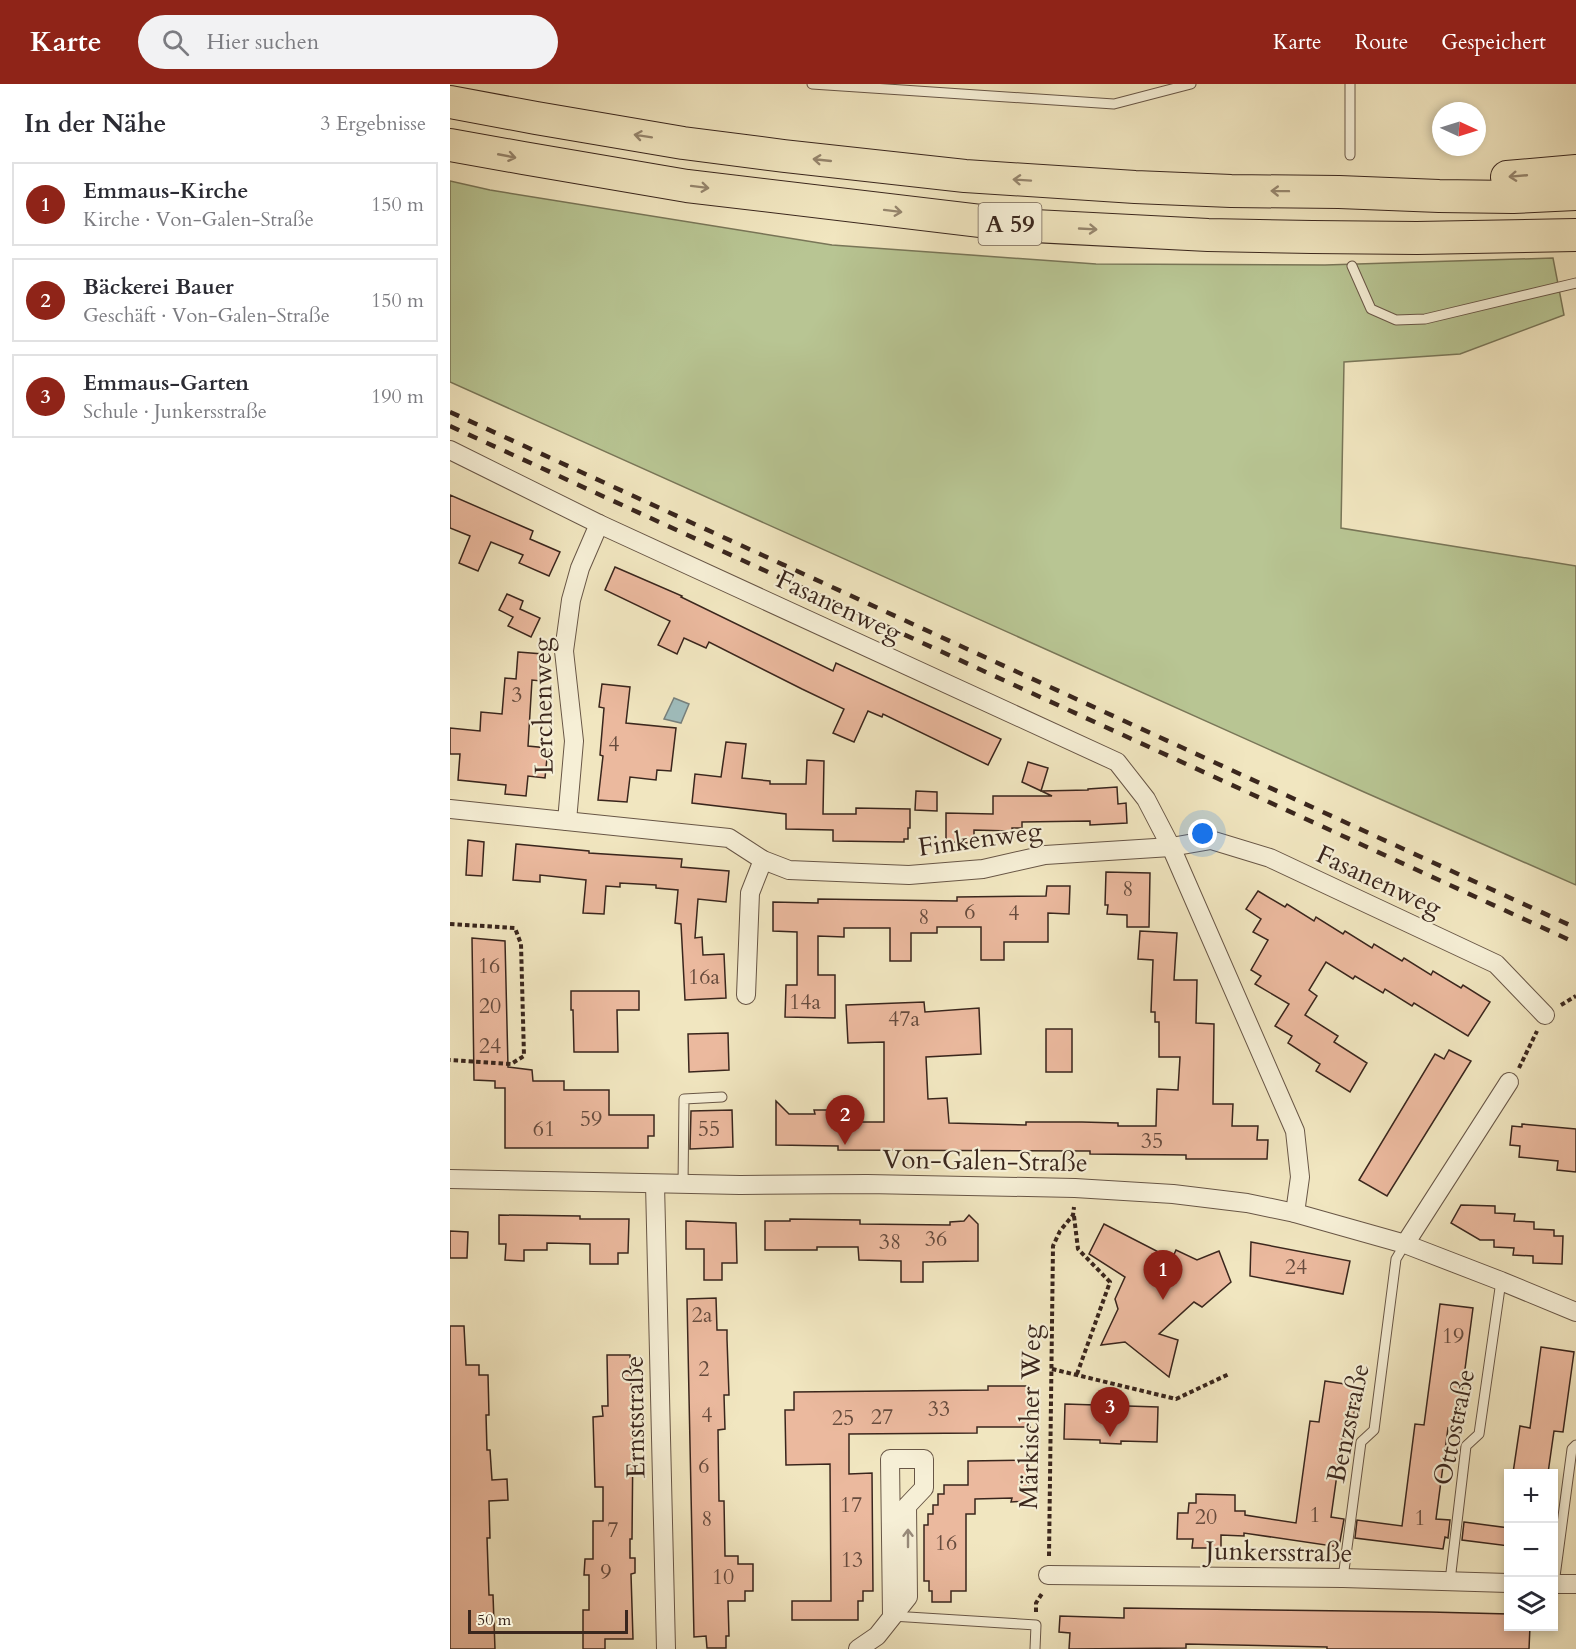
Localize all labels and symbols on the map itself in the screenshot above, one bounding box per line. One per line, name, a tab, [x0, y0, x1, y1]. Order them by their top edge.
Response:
north arrow	[1432, 102, 1486, 156]
one-way arrow	[634, 131, 654, 142]
one-way arrow	[497, 151, 517, 162]
one-way arrow	[813, 154, 832, 165]
one-way arrow	[1508, 171, 1528, 182]
one-way arrow	[1013, 174, 1033, 185]
one-way arrow	[689, 182, 709, 193]
one-way arrow	[1271, 185, 1291, 197]
road number: A 59	[978, 203, 1042, 245]
one-way arrow	[883, 206, 903, 217]
one-way arrow	[1077, 223, 1097, 234]
street label: Fasanenweg	[771, 562, 908, 650]
street label: Lerchenweg	[524, 637, 562, 775]
house number: 3	[511, 680, 523, 710]
house number: 4	[608, 729, 620, 759]
street label: Finkenweg	[916, 813, 1045, 865]
your location	[1188, 819, 1217, 848]
street label: Fasanenweg	[1311, 837, 1448, 925]
house number: 8	[1122, 874, 1134, 904]
house number: 6	[964, 897, 976, 927]
house number: 4	[1008, 898, 1020, 928]
house number: 8	[918, 902, 930, 932]
house number: 16	[478, 951, 500, 981]
house number: 16a	[688, 962, 721, 992]
house number: 14a	[789, 987, 822, 1017]
house number: 20	[479, 991, 501, 1021]
house number: 47a	[888, 1004, 921, 1034]
house number: 24	[479, 1031, 501, 1061]
pin: 2	[826, 1096, 864, 1145]
house number: 59	[580, 1104, 602, 1134]
house number: 61	[533, 1114, 555, 1144]
house number: 55	[698, 1114, 720, 1144]
house number: 35	[1141, 1126, 1163, 1156]
street label: Von-Galen-Straße	[882, 1142, 1088, 1180]
house number: 36	[925, 1224, 947, 1254]
house number: 38	[879, 1227, 901, 1257]
pin: 1	[1144, 1250, 1182, 1300]
house number: 24	[1285, 1252, 1307, 1282]
house number: 2a	[692, 1300, 713, 1330]
house number: 19	[1442, 1321, 1464, 1351]
street label: Märkischer Weg	[1011, 1324, 1049, 1510]
house number: 2	[698, 1354, 710, 1384]
street label: Ernststraße	[616, 1356, 654, 1478]
street label: Benzstraße	[1318, 1360, 1378, 1486]
street label: Ottostraße	[1425, 1366, 1483, 1488]
pin: 3	[1090, 1388, 1130, 1437]
house number: 33	[928, 1394, 950, 1424]
house number: 4	[701, 1400, 713, 1430]
house number: 27	[871, 1402, 893, 1432]
house number: 25	[832, 1403, 854, 1433]
house number: 6	[698, 1451, 710, 1481]
house number: 17	[840, 1490, 862, 1520]
house number: 1	[1309, 1500, 1321, 1530]
house number: 20	[1195, 1502, 1217, 1532]
house number: 1	[1414, 1503, 1426, 1533]
house number: 8	[701, 1504, 713, 1534]
house number: 7	[607, 1515, 619, 1545]
house number: 16	[935, 1528, 957, 1558]
one-way arrow	[902, 1529, 914, 1549]
street label: Junkersstraße	[1201, 1533, 1353, 1571]
house number: 13	[841, 1545, 863, 1575]
house number: 9	[600, 1557, 612, 1587]
house number: 10	[712, 1562, 734, 1592]
scale bar	[468, 1607, 628, 1634]

